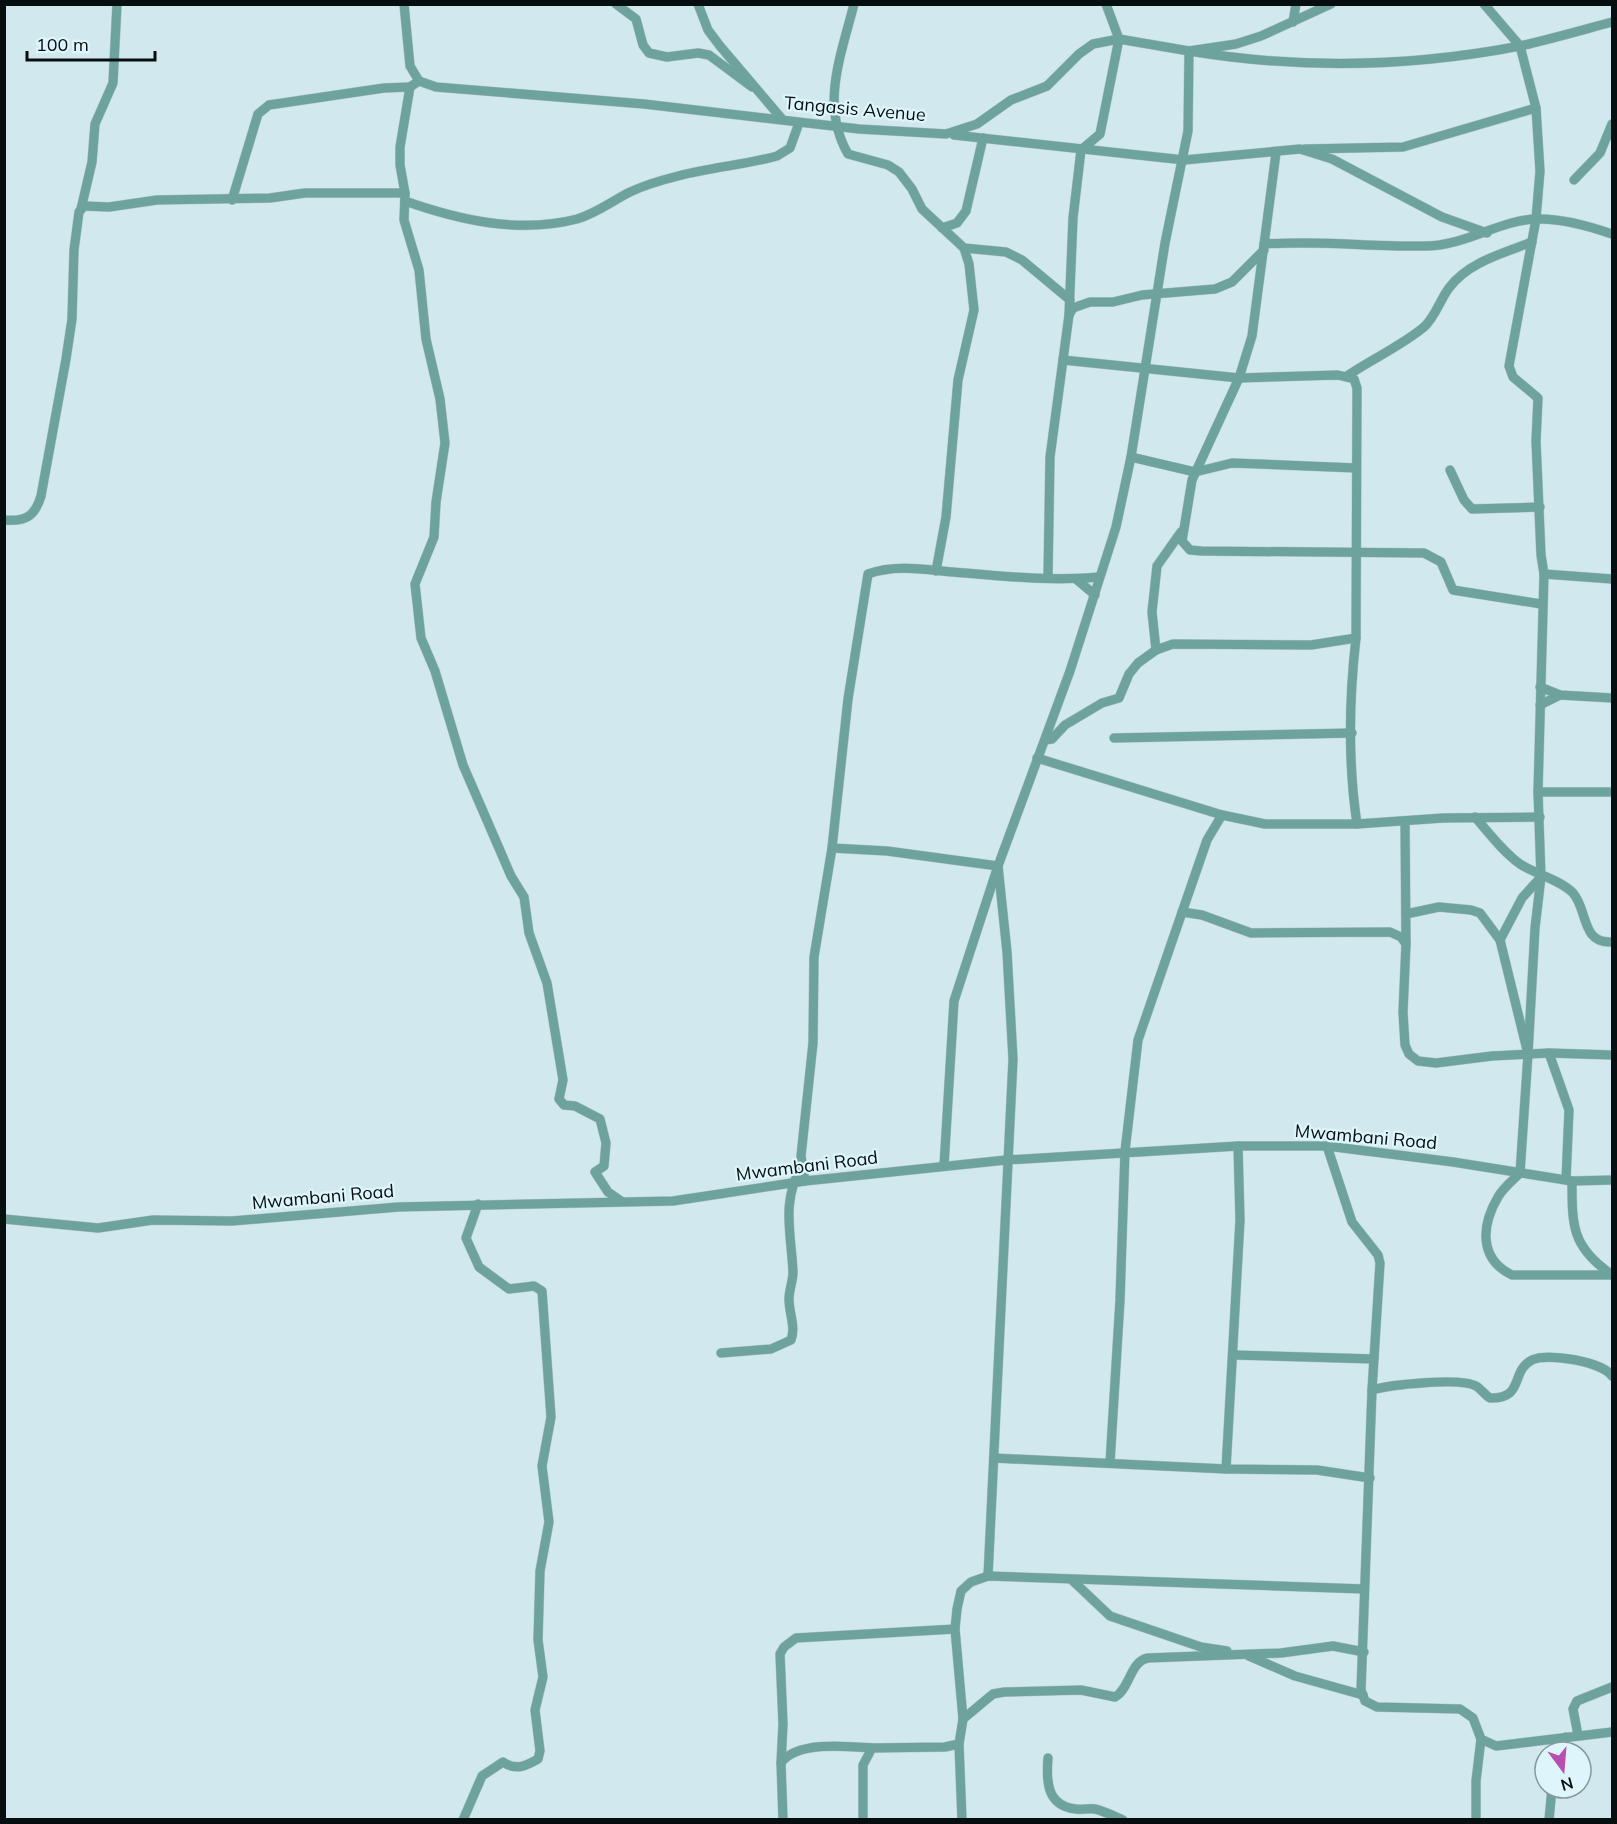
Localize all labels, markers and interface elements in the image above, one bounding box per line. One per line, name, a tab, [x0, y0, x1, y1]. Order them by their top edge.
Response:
scale bar	[27, 24, 154, 62]
text: 100 m	[36, 33, 89, 56]
street label: Tangasis Avenue	[783, 91, 927, 126]
street label: Mwambani Road	[1294, 1119, 1438, 1154]
street label: Mwambani Road	[735, 1145, 879, 1186]
street label: Mwambani Road	[251, 1179, 395, 1214]
north arrow	[1533, 1740, 1593, 1800]
text: N	[1559, 1773, 1576, 1796]

